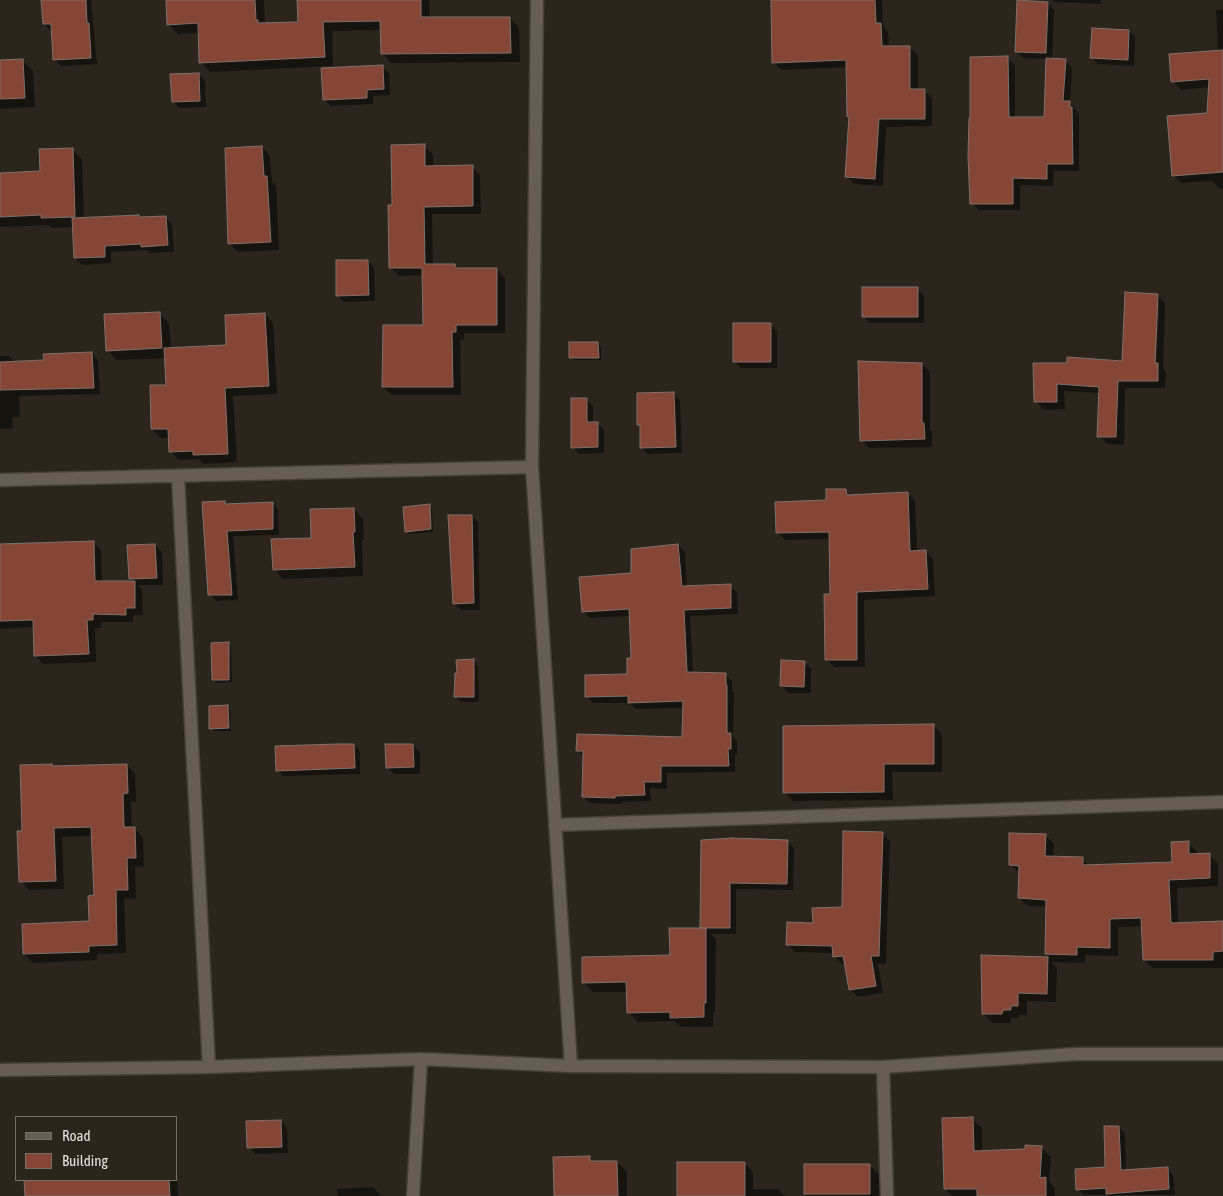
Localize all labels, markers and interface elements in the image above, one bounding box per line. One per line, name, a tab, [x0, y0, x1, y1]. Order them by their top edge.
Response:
legend	[15, 1116, 178, 1181]
text: Road	[62, 1127, 91, 1144]
text: Building	[62, 1152, 108, 1169]

